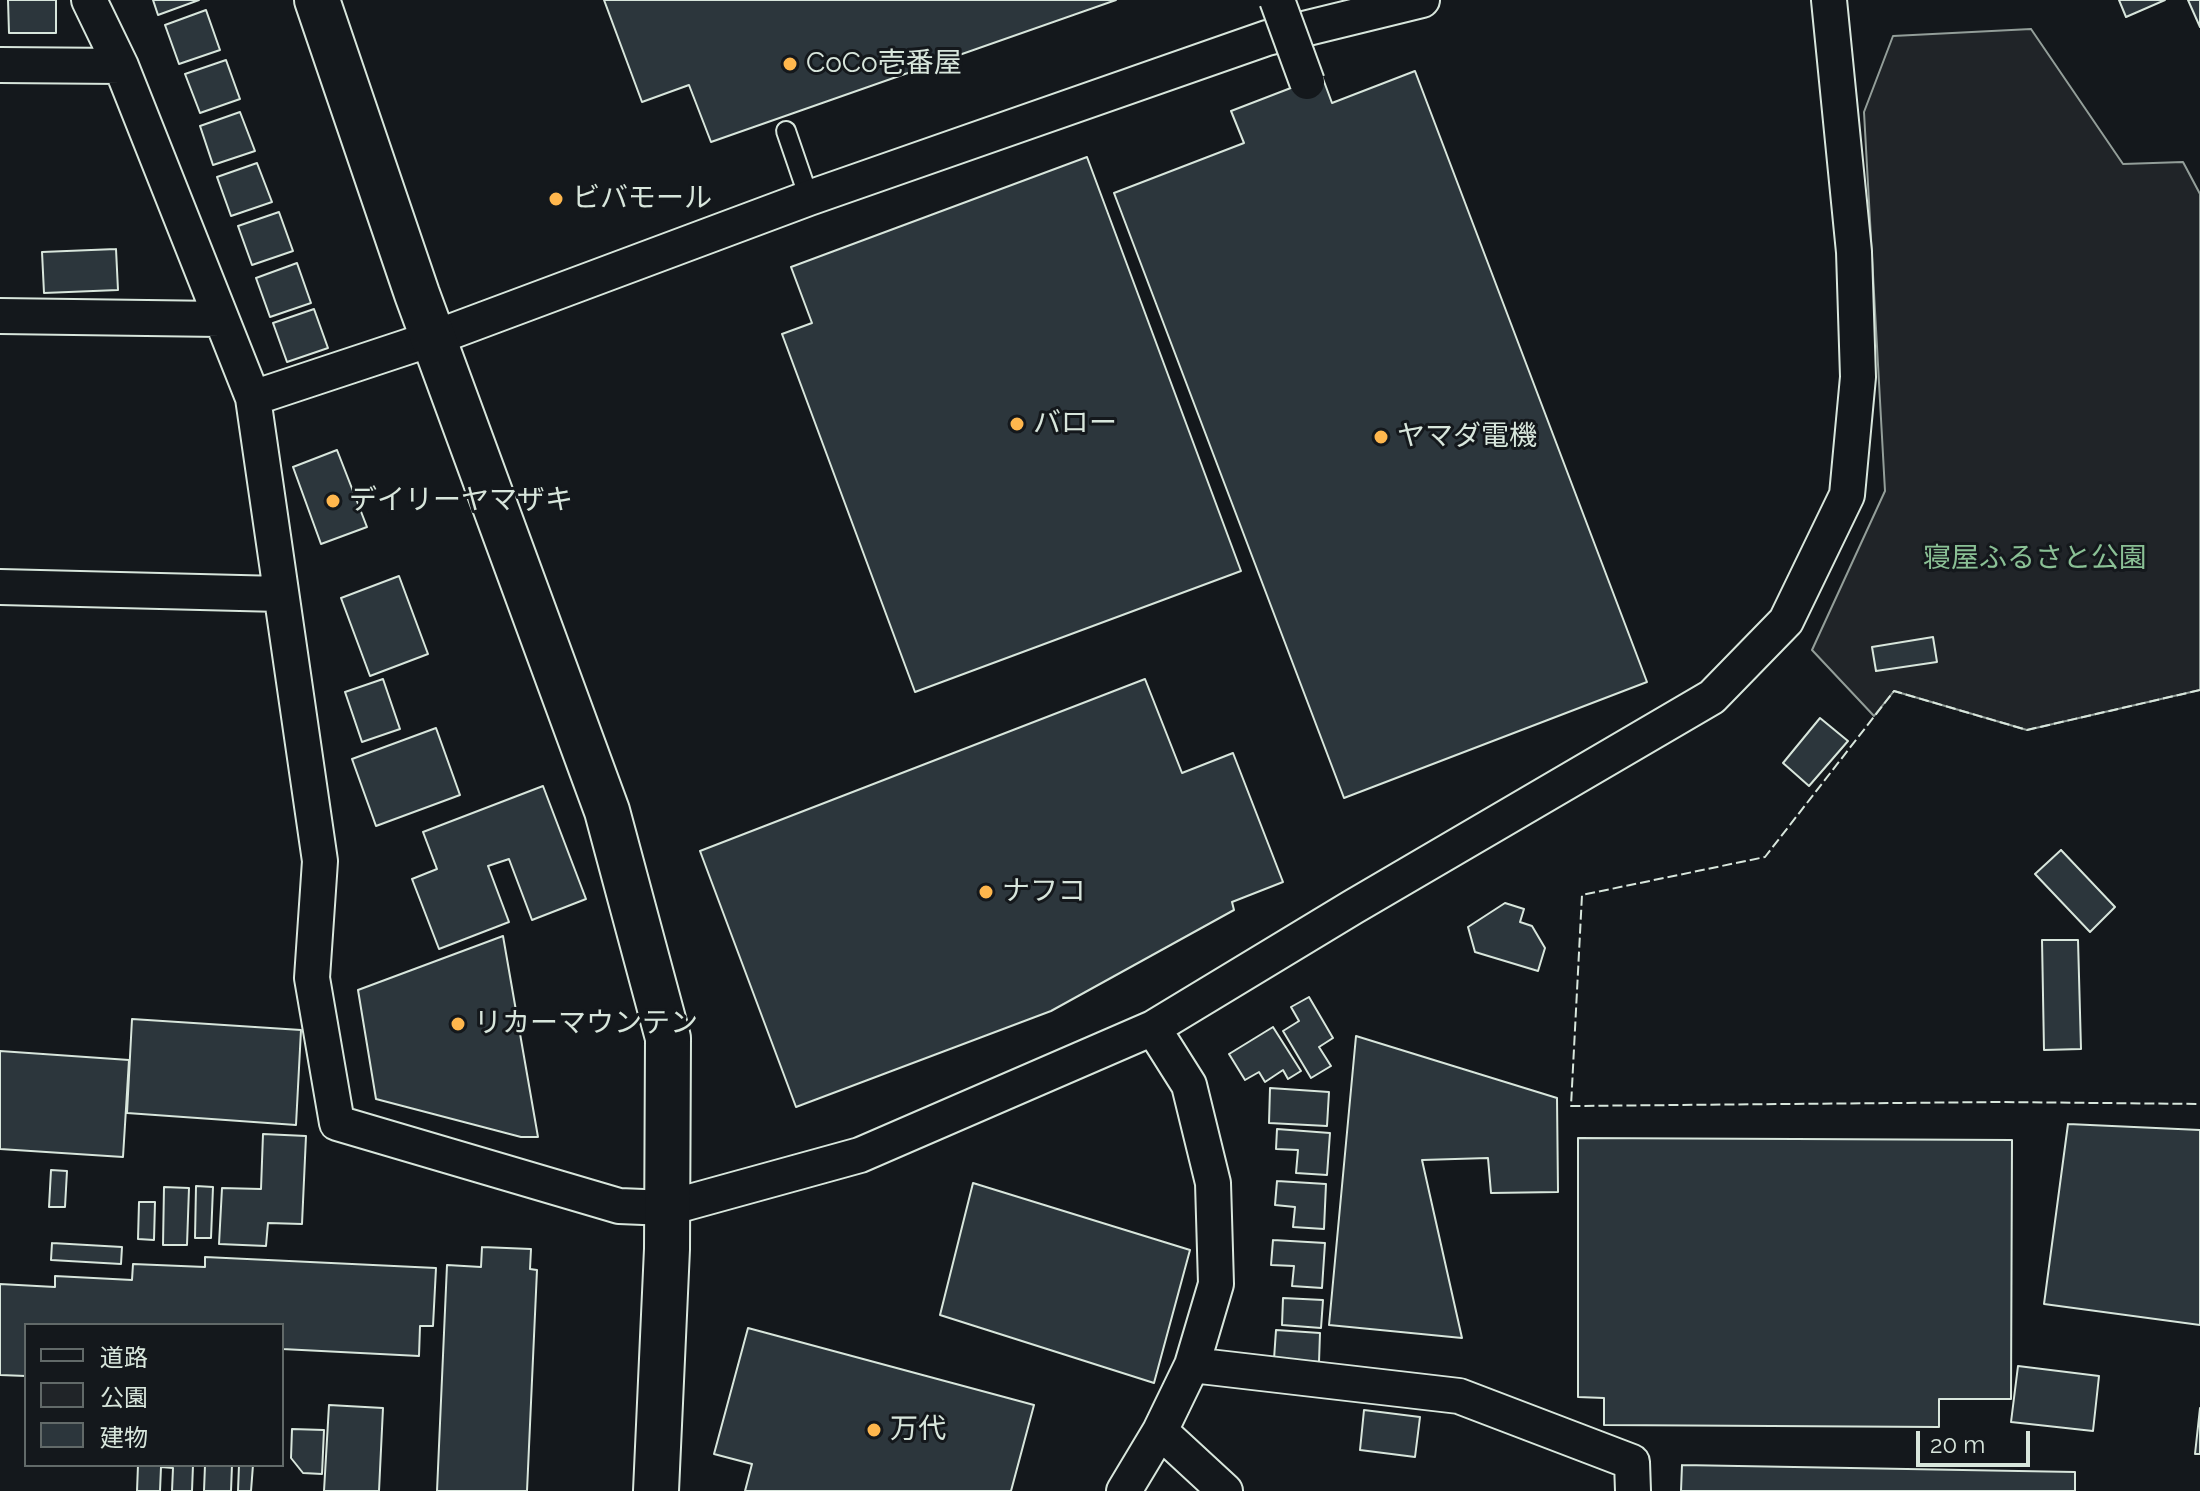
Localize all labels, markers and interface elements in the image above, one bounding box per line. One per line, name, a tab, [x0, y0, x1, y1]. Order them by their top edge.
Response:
place label: CoCo壱番屋	[806, 47, 962, 81]
marker: CoCo壱番屋	[781, 55, 799, 73]
place label: ビバモール	[572, 182, 712, 216]
marker: ビバモール	[547, 190, 565, 208]
place label: バロー	[1033, 407, 1117, 441]
marker: バロー	[1008, 415, 1026, 433]
place label: ヤマダ電機	[1397, 420, 1537, 454]
marker: ヤマダ電機	[1372, 428, 1390, 446]
place label: デイリーヤマザキ	[349, 484, 573, 518]
marker: デイリーヤマザキ	[324, 492, 342, 510]
park label: 寝屋ふるさと公園	[1923, 542, 2147, 576]
place label: ナフコ	[1002, 875, 1086, 909]
marker: ナフコ	[977, 883, 995, 901]
place label: リカーマウンテン	[474, 1007, 698, 1041]
marker: リカーマウンテン	[449, 1015, 467, 1033]
legend	[24, 1323, 284, 1467]
text: 道路	[100, 1343, 148, 1372]
text: 公園	[100, 1383, 148, 1412]
place label: 万代	[890, 1413, 946, 1447]
scale bar	[1920, 1415, 2034, 1465]
marker: 万代	[865, 1421, 883, 1439]
text: 建物	[100, 1423, 148, 1452]
text: 20 m	[1930, 1430, 1985, 1459]

